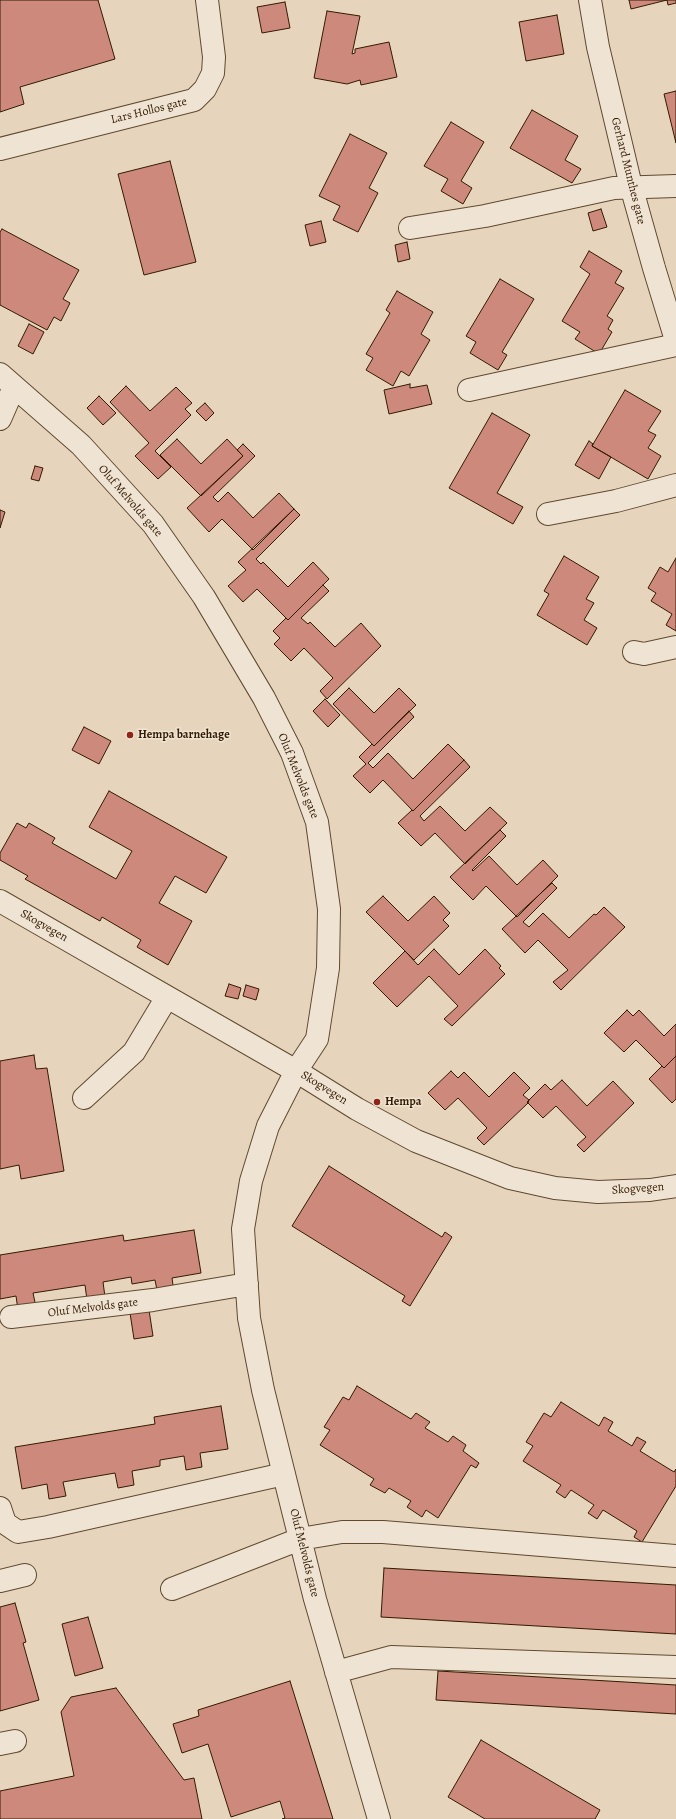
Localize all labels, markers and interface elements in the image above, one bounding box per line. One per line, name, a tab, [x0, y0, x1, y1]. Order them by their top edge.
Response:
street label: Lars Hollos gate	[109, 95, 189, 127]
street label: Gerhard Munthes gate	[608, 116, 648, 226]
street label: Oluf Melvolds gate	[95, 462, 165, 540]
place label: Hempa barnehage	[138, 728, 230, 742]
marker: Hempa barnehage	[125, 730, 135, 740]
street label: Oluf Melvolds gate	[274, 731, 322, 821]
street label: Skogvegen	[18, 907, 70, 945]
street label: Skogvegen	[298, 1068, 350, 1108]
place label: Hempa	[385, 1095, 422, 1109]
marker: Hempa	[372, 1097, 382, 1107]
street label: Skogvegen	[611, 1180, 665, 1198]
street label: Oluf Melvolds gate	[47, 1295, 139, 1321]
street label: Oluf Melvolds gate	[286, 1507, 322, 1599]

